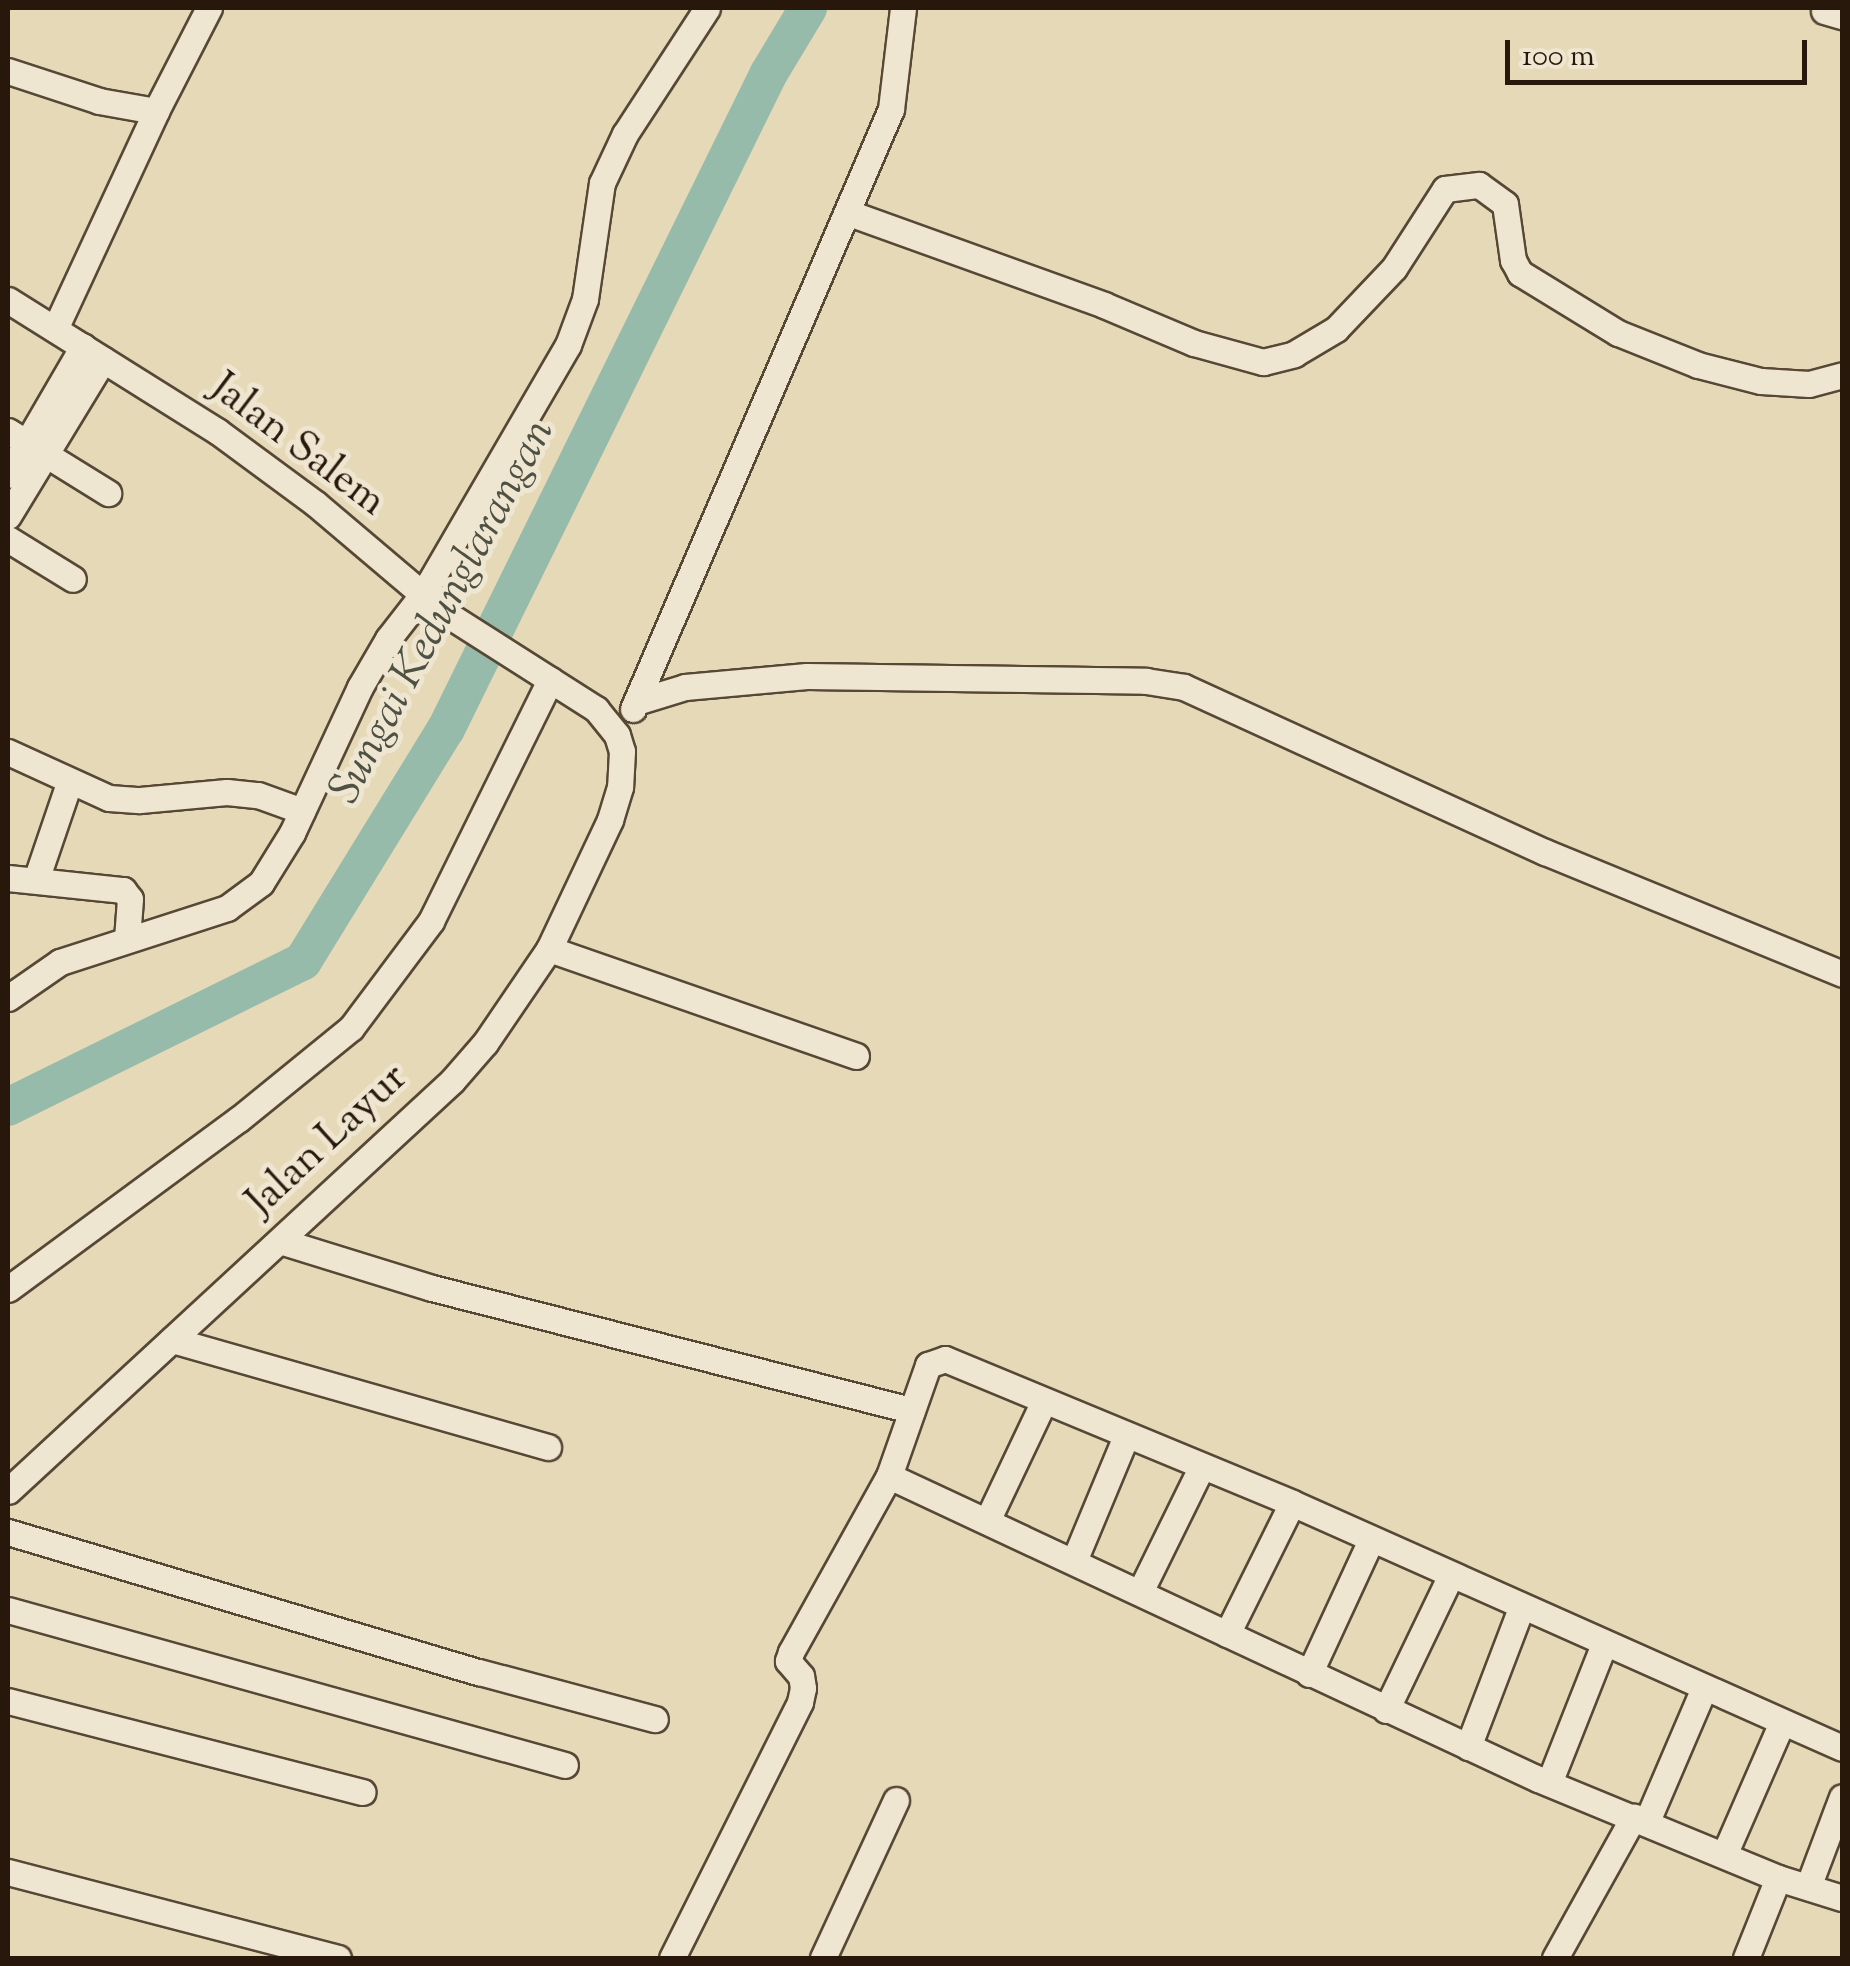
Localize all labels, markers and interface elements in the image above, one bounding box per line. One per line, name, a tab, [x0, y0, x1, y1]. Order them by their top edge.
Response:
scale bar	[1510, 20, 1812, 82]
text: 100 m	[1522, 36, 1595, 79]
street label: Jalan Salem	[199, 364, 395, 528]
water label: Sungai Kedunglarangan	[320, 411, 568, 813]
street label: Jalan Layur	[237, 1054, 419, 1228]

